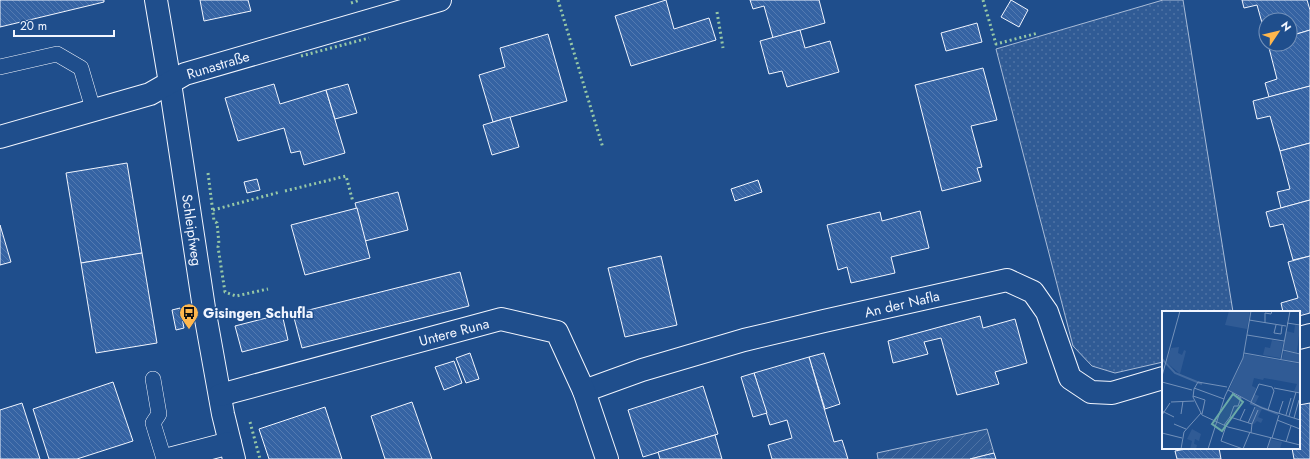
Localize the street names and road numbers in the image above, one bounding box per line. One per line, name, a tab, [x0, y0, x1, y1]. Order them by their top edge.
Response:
street label: Runastraße	[184, 46, 252, 84]
street label: Schleipfweg	[177, 193, 207, 267]
street label: An der Nafla	[862, 286, 942, 322]
street label: Untere Runa	[417, 313, 491, 351]

